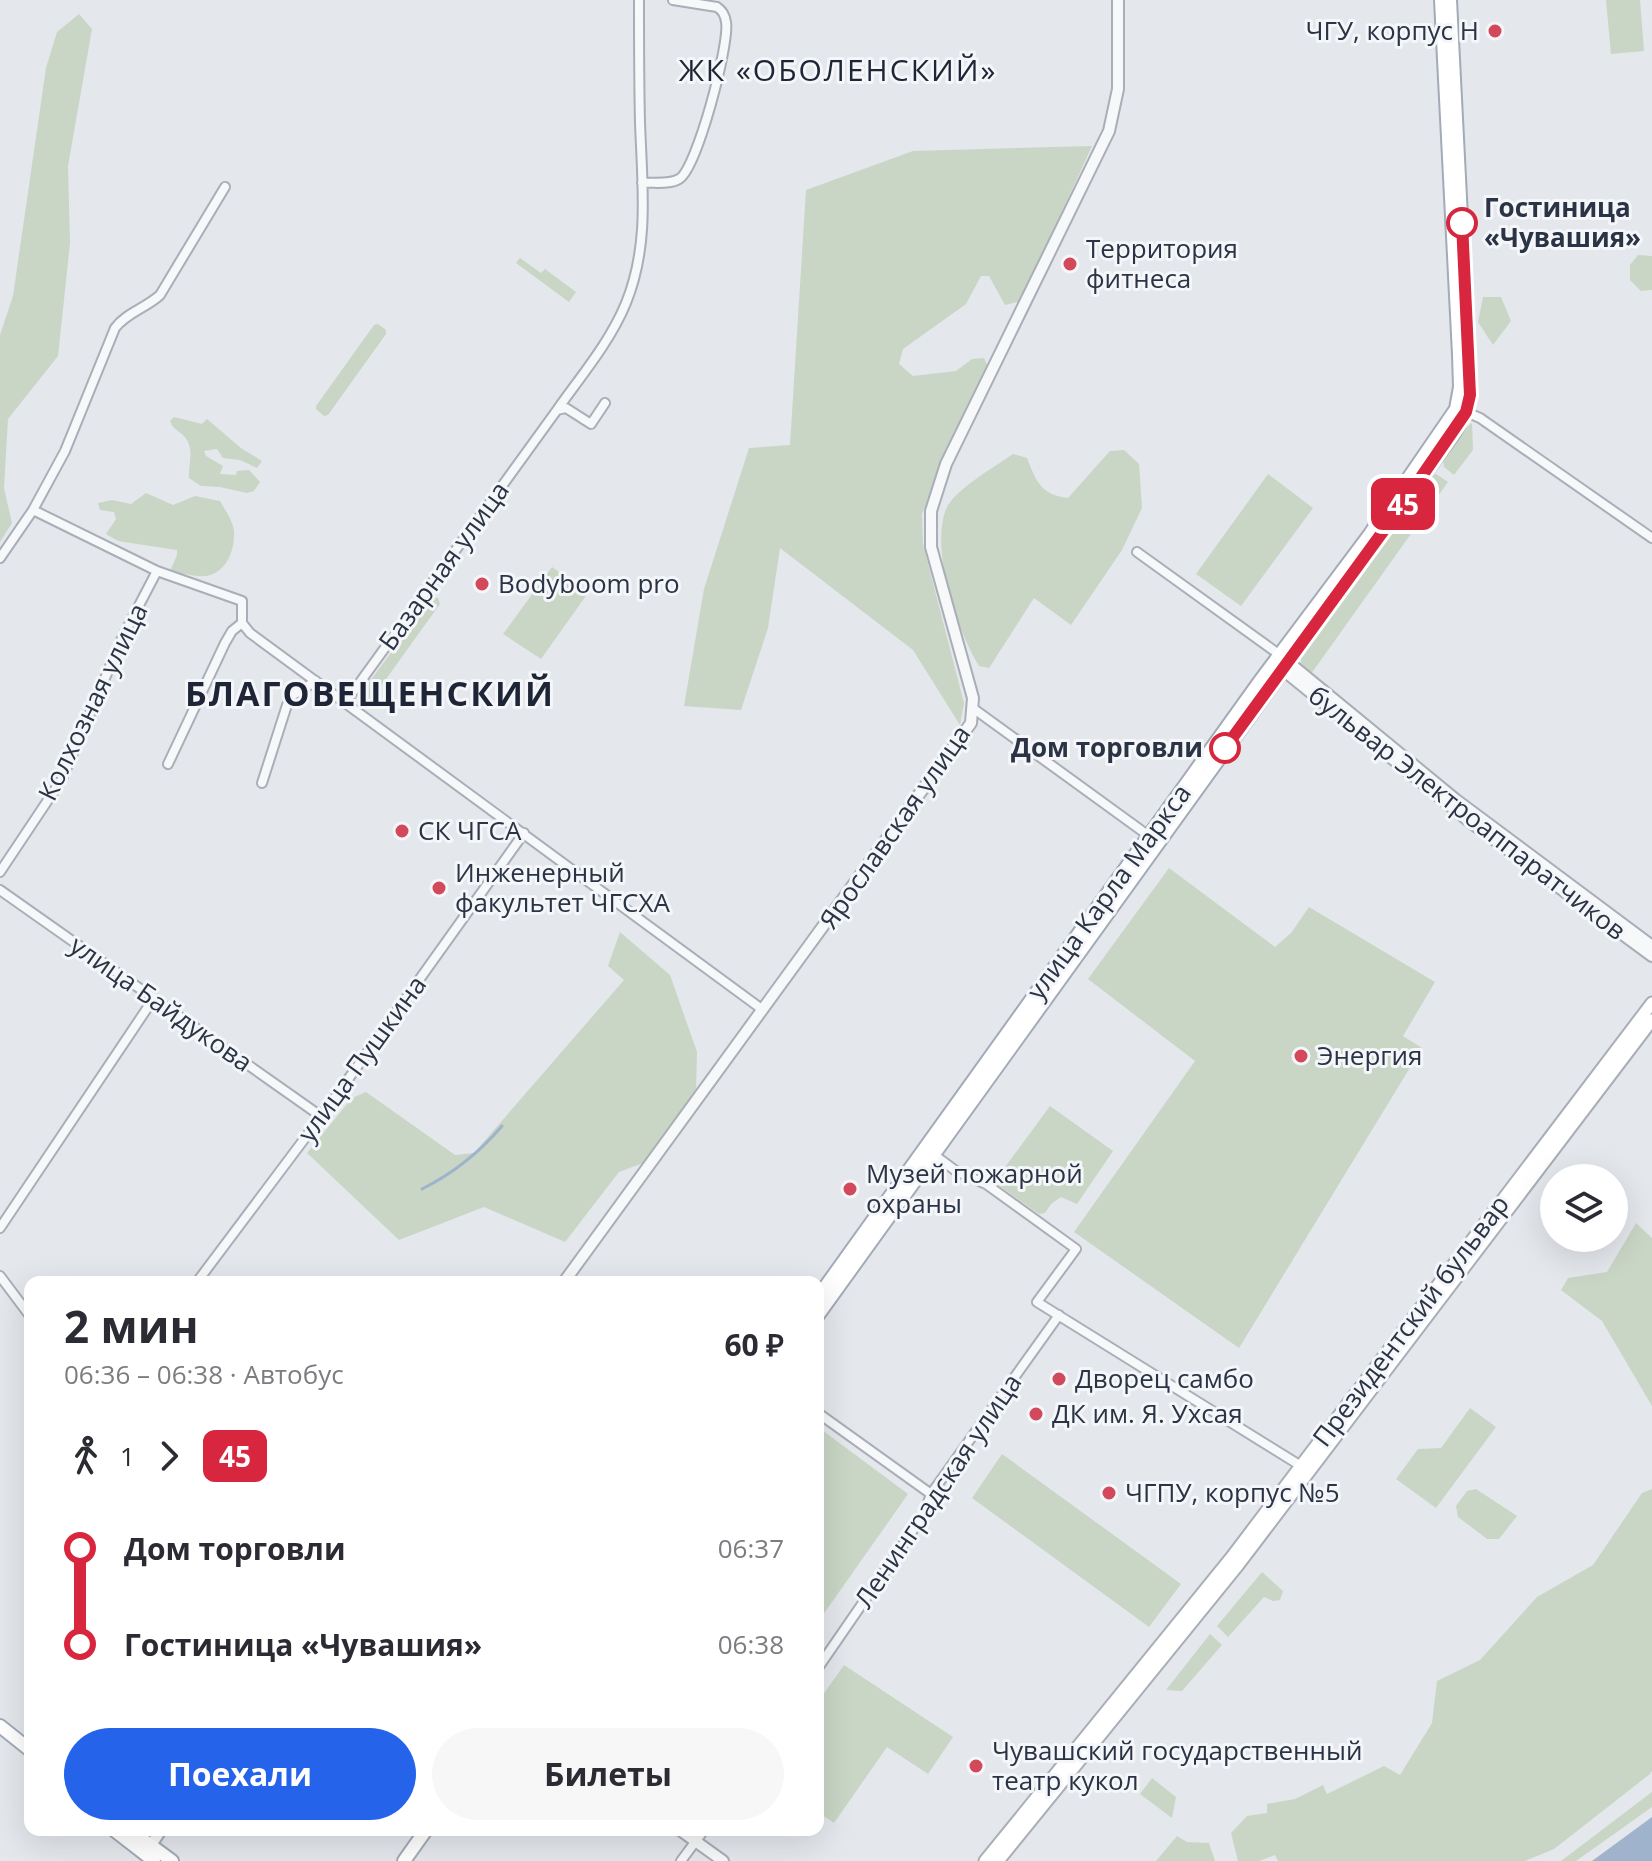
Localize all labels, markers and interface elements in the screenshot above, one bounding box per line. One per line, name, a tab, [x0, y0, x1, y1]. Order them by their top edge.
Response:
place label: ЧГУ, корпус Н	[1305, 12, 1479, 48]
marker: ЧГУ, корпус Н	[1486, 22, 1504, 40]
district label: ЖК «ОБОЛЕНСКИЙ»	[679, 49, 997, 90]
place label: Гостиница «Чувашия»	[1484, 189, 1641, 255]
marker: Гостиница «Чувашия»	[1447, 208, 1477, 238]
place label: Территория фитнеса	[1086, 230, 1238, 296]
marker: Территория фитнеса	[1061, 255, 1079, 273]
street label: Базарная улица	[370, 474, 517, 657]
line badge: 45	[1367, 478, 1439, 530]
text: 45	[1387, 485, 1419, 523]
place label: Bodyboom pro	[498, 565, 680, 601]
marker: Bodyboom pro	[473, 575, 491, 593]
street label: Колхозная улица	[29, 597, 155, 806]
district label: БЛАГОВЕЩЕНСКИЙ	[185, 670, 555, 716]
street label: бульвар Электроаппаратчиков	[1301, 677, 1634, 948]
street label: Ярославская улица	[810, 717, 978, 936]
place label: Дом торговли	[1011, 729, 1203, 765]
marker: Дом торговли	[1210, 733, 1240, 763]
street label: улица Карла Маркса	[1018, 776, 1199, 1006]
place label: СК ЧГСА	[418, 812, 522, 848]
marker: СК ЧГСА	[393, 822, 411, 840]
place label: Инженерный факультет ЧГСХА	[455, 854, 670, 920]
marker: Инженерный факультет ЧГСХА	[430, 879, 448, 897]
street label: улица Байдукова	[63, 927, 260, 1080]
street label: улица Пушкина	[288, 968, 434, 1149]
place label: Энергия	[1317, 1037, 1423, 1073]
marker: Энергия	[1292, 1047, 1310, 1065]
place label: Музей пожарной охраны	[866, 1155, 1083, 1221]
map controls	[1540, 1164, 1628, 1252]
button: layers	[1540, 1164, 1628, 1252]
marker: Музей пожарной охраны	[841, 1180, 859, 1198]
street label: Президентский бульвар	[1304, 1187, 1517, 1454]
text: 2 мин	[64, 1296, 199, 1356]
text: 60 ₽	[724, 1324, 784, 1365]
text: 06:36 – 06:38 · Автобус	[64, 1356, 344, 1392]
place label: Дворец самбо	[1075, 1360, 1254, 1396]
street label: Ленинградская улица	[845, 1366, 1029, 1615]
marker: Дворец самбо	[1050, 1370, 1068, 1388]
place label: ДК им. Я. Ухсая	[1052, 1395, 1243, 1431]
marker: ДК им. Я. Ухсая	[1027, 1405, 1045, 1423]
icon: walk	[64, 1434, 108, 1478]
icon: forward	[147, 1434, 191, 1478]
text: 45	[219, 1437, 251, 1475]
text: 1	[120, 1438, 135, 1474]
place label: ЧГПУ, корпус №5	[1125, 1474, 1340, 1510]
marker: ЧГПУ, корпус №5	[1100, 1484, 1118, 1502]
text: Дом торговли	[124, 1528, 346, 1569]
text: 06:37	[718, 1530, 784, 1566]
text: Гостиница «Чувашия»	[124, 1624, 482, 1665]
text: 06:38	[718, 1626, 784, 1662]
button: Поехали	[64, 1728, 416, 1820]
button: Билеты	[432, 1728, 784, 1820]
place label: Чувашский государственный театр кукол	[992, 1732, 1363, 1798]
marker: Чувашский государственный театр кукол	[967, 1757, 985, 1775]

